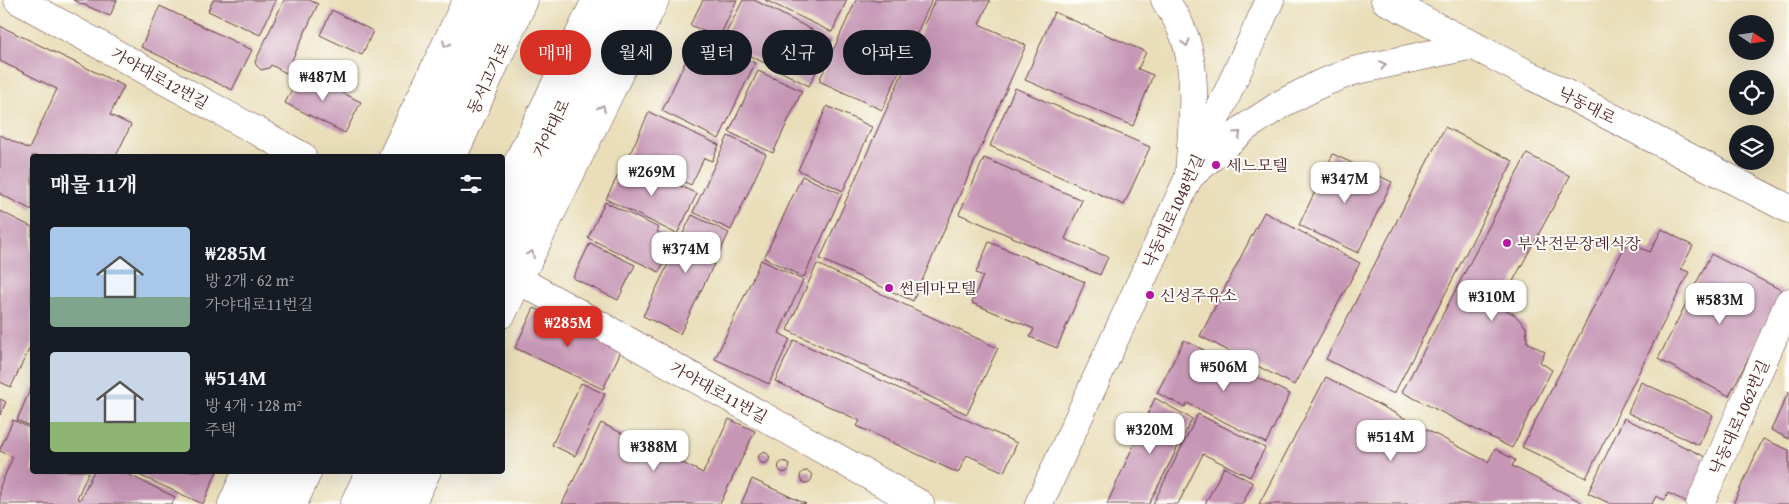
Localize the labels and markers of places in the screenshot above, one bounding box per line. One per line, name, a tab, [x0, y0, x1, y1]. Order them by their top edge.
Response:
pin: ₩487M	[288, 59, 358, 102]
place label: 세느모텔	[1226, 153, 1288, 177]
pin: ₩269M	[617, 154, 687, 197]
marker: 세느모텔	[1210, 159, 1222, 171]
pin: ₩347M	[1310, 162, 1380, 204]
place label: 부산전문장례식장	[1517, 231, 1641, 255]
pin: ₩374M	[651, 232, 721, 274]
marker: 부산전문장례식장	[1501, 237, 1513, 249]
place label: 썬테마모텔	[899, 276, 976, 300]
pin: ₩310M	[1457, 280, 1527, 322]
marker: 썬테마모텔	[883, 282, 895, 294]
pin: ₩583M	[1685, 282, 1755, 325]
place label: 신성주유소	[1160, 283, 1237, 307]
marker: 신성주유소	[1144, 289, 1156, 301]
pin: ₩285M	[533, 306, 603, 348]
pin: ₩506M	[1189, 350, 1259, 392]
pin: ₩320M	[1115, 412, 1185, 455]
pin: ₩514M	[1356, 420, 1426, 462]
pin: ₩388M	[619, 430, 689, 472]

